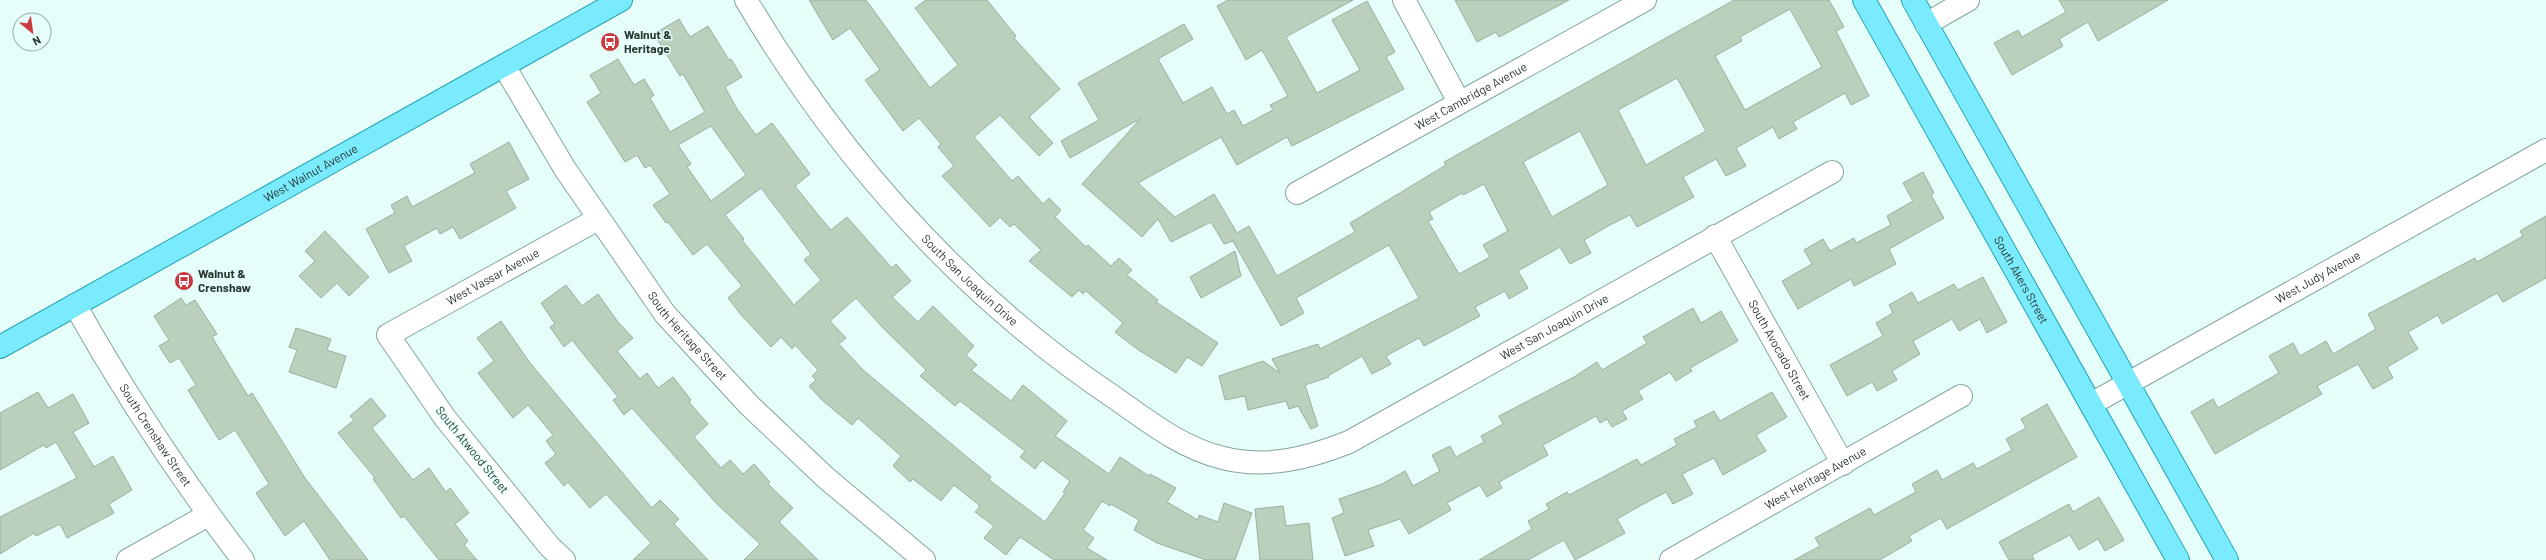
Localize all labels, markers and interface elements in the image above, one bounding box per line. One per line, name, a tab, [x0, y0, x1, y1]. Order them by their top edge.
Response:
north arrow	[12, 12, 52, 52]
place label: Walnut & Heritage	[624, 27, 672, 55]
bus stop icon: Walnut & Heritage	[599, 31, 621, 53]
text: N	[31, 34, 43, 49]
street label: West Cambridge Avenue	[1412, 59, 1529, 132]
street label: West Walnut Avenue	[261, 141, 360, 204]
street label: South San Joaquin Drive	[919, 231, 1021, 328]
street label: South Akers Street	[1992, 233, 2052, 326]
street label: West Vassar Avenue	[444, 245, 541, 307]
street label: West Judy Avenue	[2273, 247, 2362, 306]
place label: Walnut & Crenshaw	[198, 266, 252, 294]
bus stop icon: Walnut & Crenshaw	[173, 270, 195, 292]
street label: South Heritage Street	[646, 288, 731, 383]
street label: West San Joaquin Drive	[1497, 290, 1611, 362]
street label: South Avocado Street	[1746, 297, 1814, 402]
street label: South Crenshaw Street	[117, 381, 195, 489]
street label: South Atwood Street	[433, 403, 512, 496]
street label: West Heritage Avenue	[1762, 443, 1868, 512]

